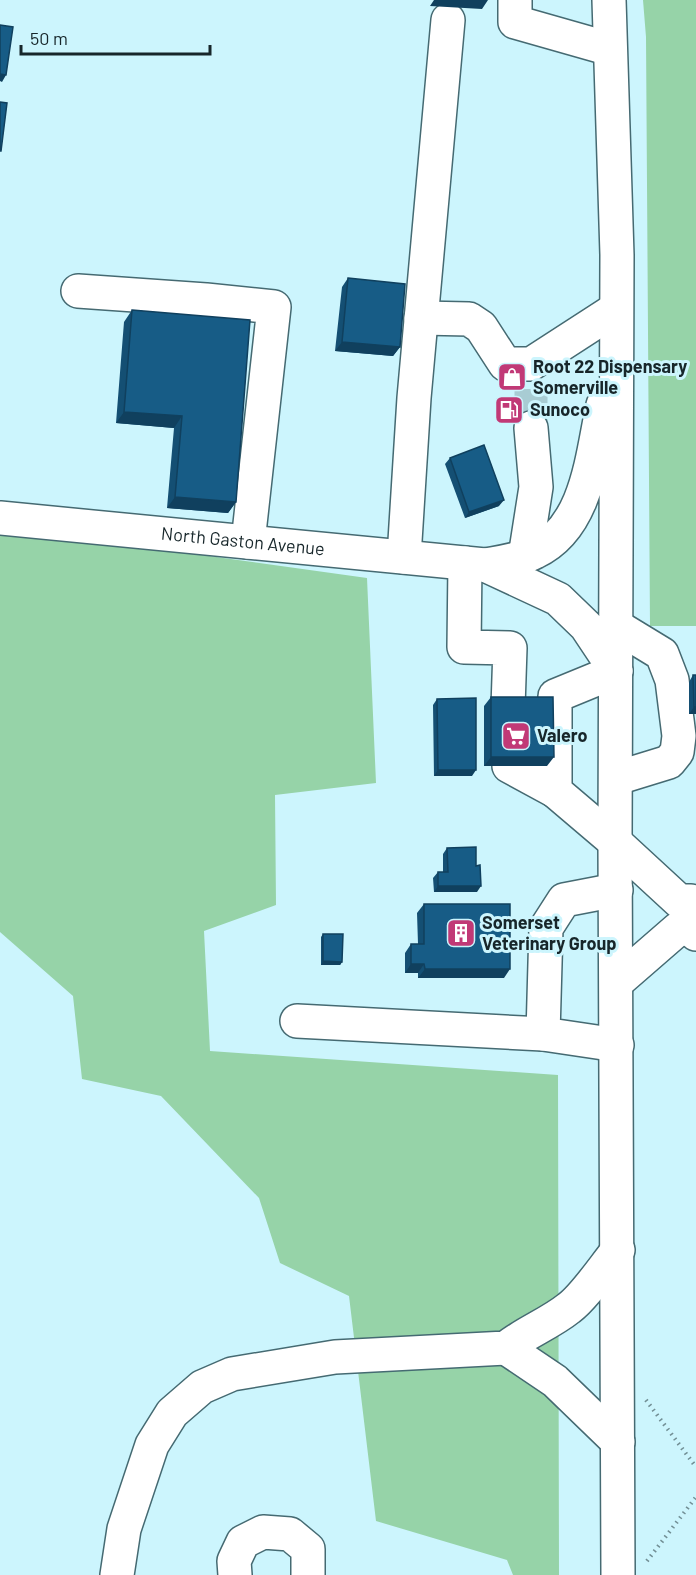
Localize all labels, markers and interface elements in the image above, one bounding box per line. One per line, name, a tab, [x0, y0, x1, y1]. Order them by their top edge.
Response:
scale bar	[21, 18, 210, 56]
text: 50 m	[30, 27, 68, 49]
place label: Root 22 Dispensary Somerville	[533, 355, 687, 398]
shop icon: Root 22 Dispensary Somerville	[496, 361, 528, 393]
fuel station icon: Sunoco	[493, 394, 525, 426]
place label: Sunoco	[530, 398, 590, 420]
street label: North Gaston Avenue	[160, 522, 326, 559]
supermarket icon: Valero	[500, 720, 532, 752]
place label: Valero	[537, 724, 588, 746]
place label: Somerset Veterinary Group	[482, 911, 617, 954]
building icon: Somerset Veterinary Group	[445, 917, 477, 949]

